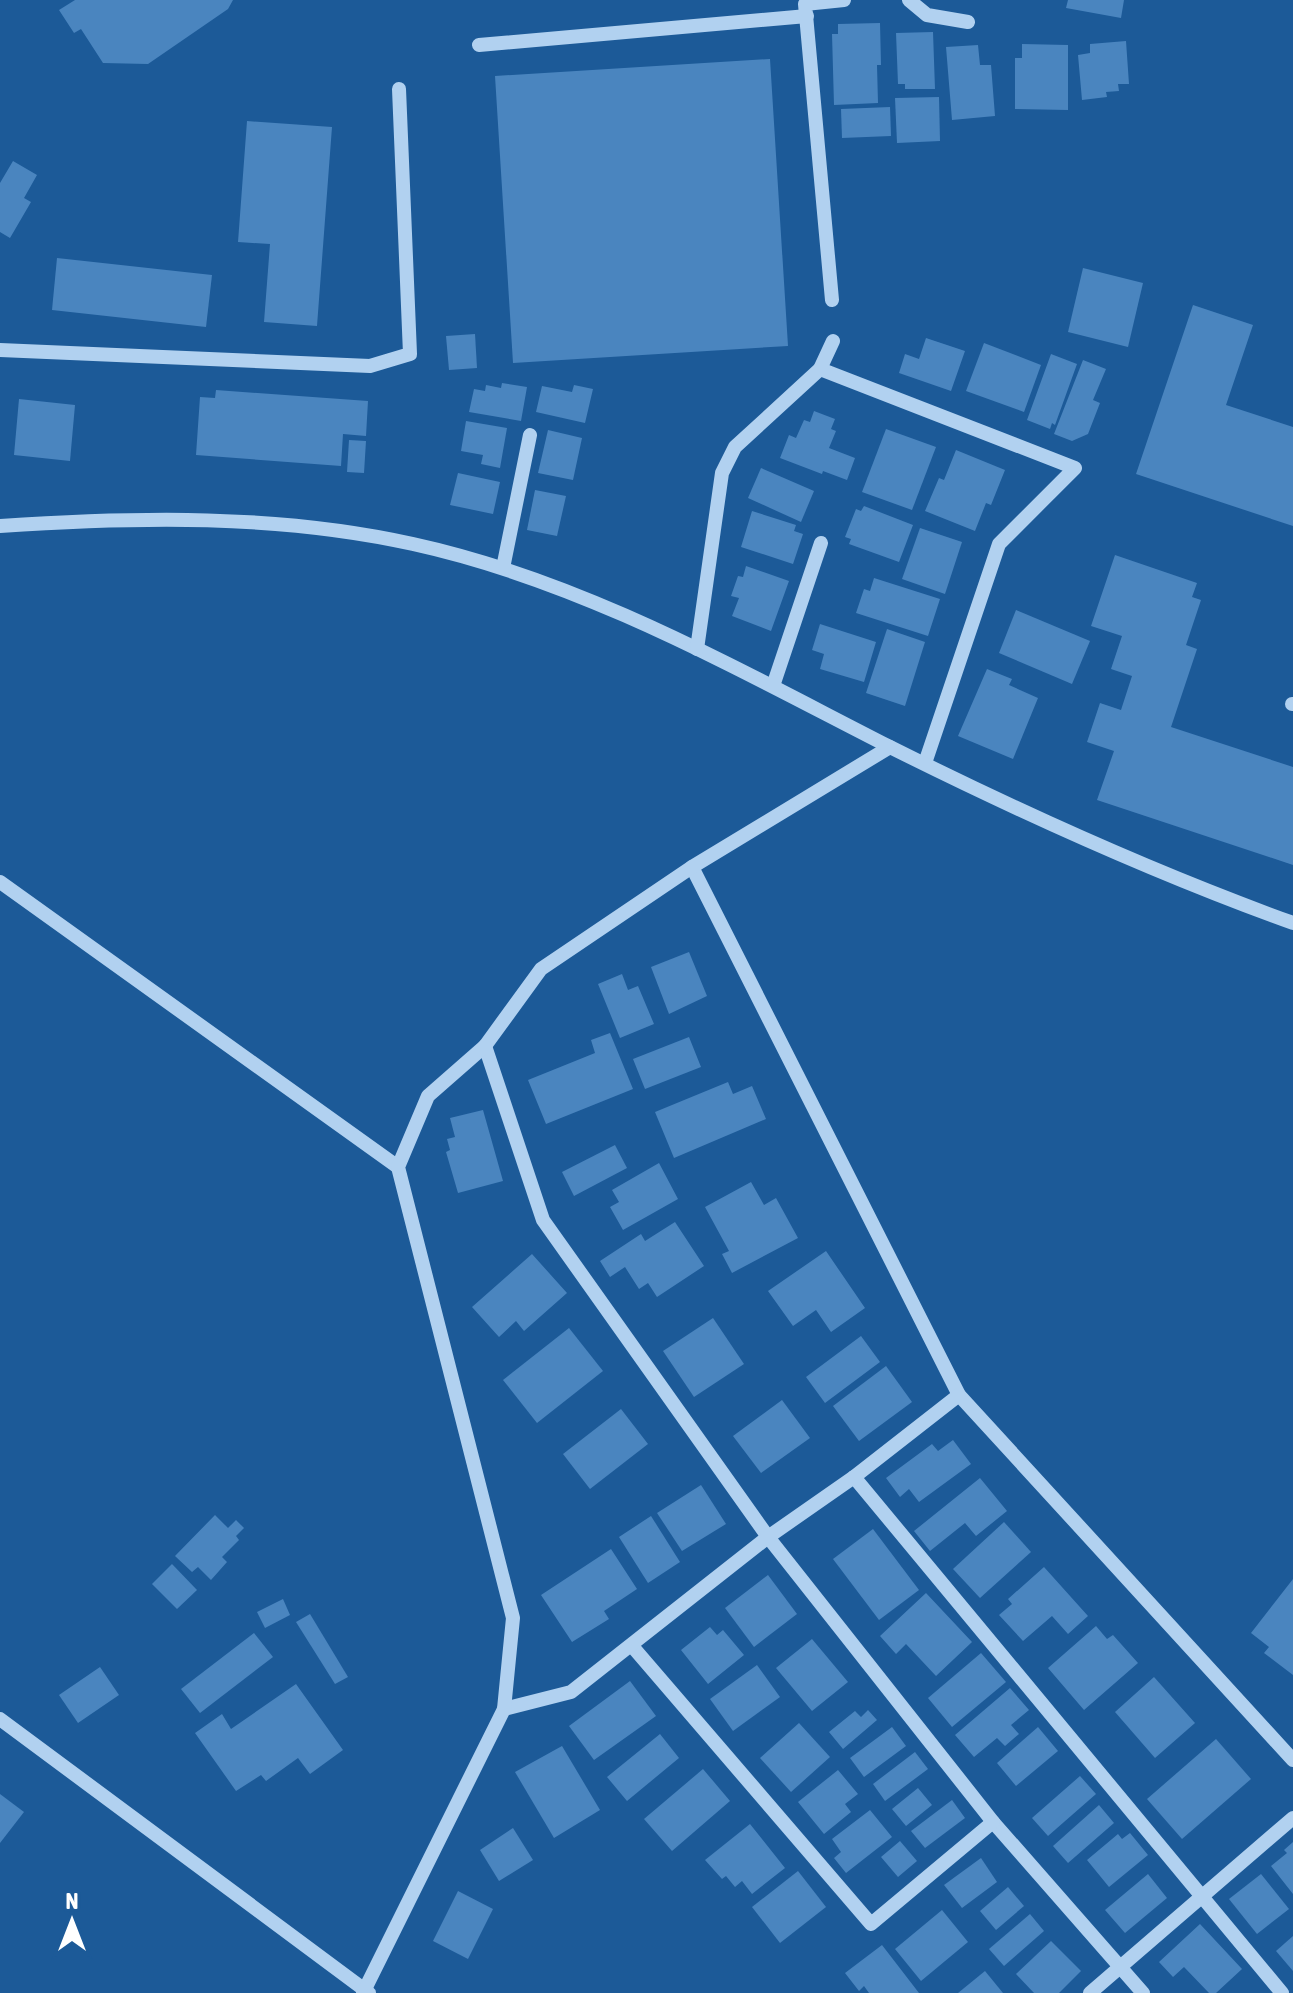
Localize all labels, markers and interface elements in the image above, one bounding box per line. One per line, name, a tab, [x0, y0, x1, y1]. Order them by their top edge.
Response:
north arrow	[32, 1881, 112, 1961]
text: N	[66, 1888, 78, 1914]

